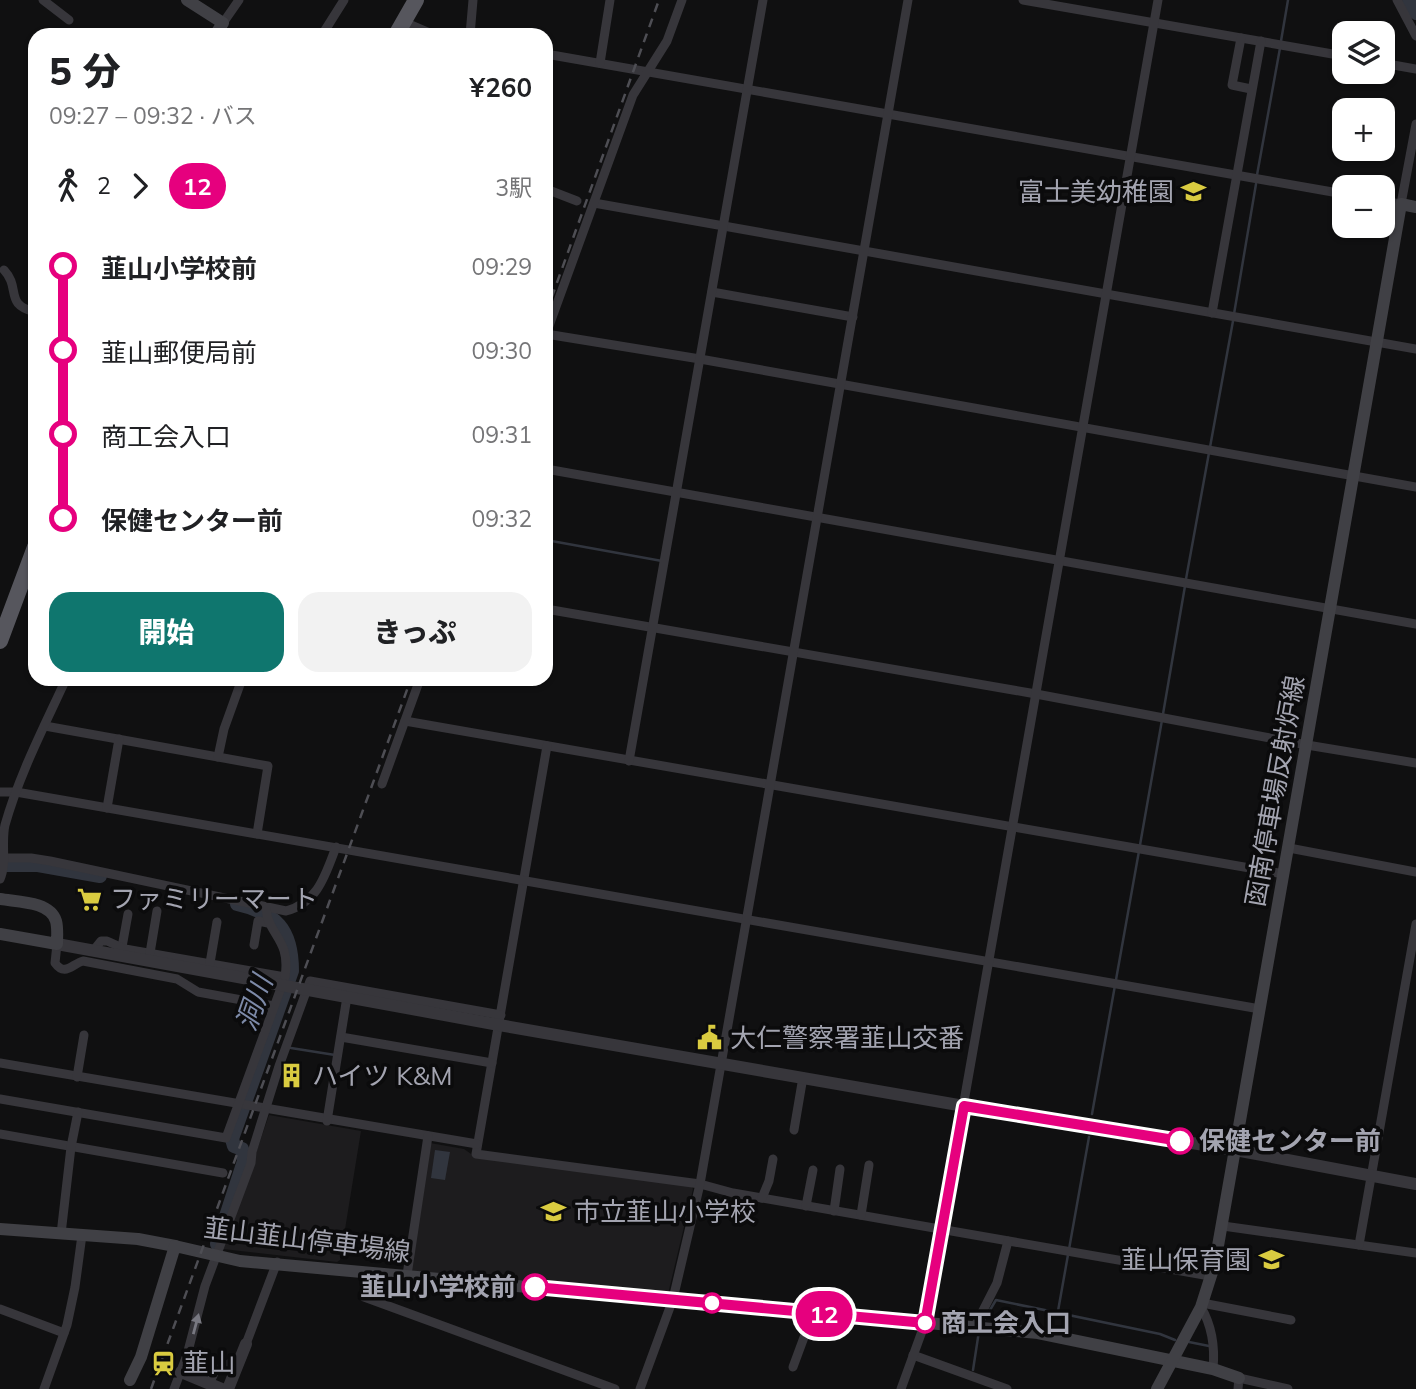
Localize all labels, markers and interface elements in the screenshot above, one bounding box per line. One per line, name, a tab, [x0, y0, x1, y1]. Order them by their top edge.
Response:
map controls	[1332, 21, 1395, 238]
button: layers	[1332, 21, 1395, 84]
text: 5 分	[49, 47, 121, 95]
text: ¥260	[470, 71, 532, 104]
button: +	[1332, 98, 1395, 161]
text: 09:27 – 09:32 · バス	[49, 101, 257, 130]
icon: walk	[49, 167, 87, 205]
icon: forward	[121, 167, 159, 205]
text: 2	[97, 171, 111, 200]
text: 12	[183, 171, 212, 201]
text: 3駅	[495, 173, 532, 202]
place label: 富士美幼稚園	[1018, 175, 1174, 208]
button: −	[1332, 175, 1395, 238]
school or university icon: 富士美幼稚園	[1180, 178, 1208, 206]
text: 韮山小学校前	[101, 252, 257, 285]
text: 09:29	[472, 252, 532, 281]
text: 韮山郵便局前	[101, 336, 257, 369]
text: 09:30	[472, 336, 532, 365]
text: 商工会入口	[101, 420, 231, 453]
text: 09:31	[472, 420, 532, 449]
text: 保健センター前	[101, 504, 283, 537]
text: 09:32	[472, 504, 532, 533]
button: 開始	[49, 592, 284, 672]
button: きっぷ	[298, 592, 532, 672]
street label: 函南停車場反射炉線	[1238, 673, 1311, 909]
place label: ファミリーマート	[110, 882, 318, 915]
supermarket icon: ファミリーマート	[76, 885, 104, 913]
water label: 洞川	[228, 968, 280, 1035]
place label: 大仁警察署韮山交番	[730, 1021, 964, 1054]
public building icon: 大仁警察署韮山交番	[696, 1024, 724, 1052]
place label: ハイツ K&M	[312, 1059, 453, 1092]
building icon: ハイツ K&M	[278, 1062, 306, 1090]
place label: 保健センター前	[1199, 1124, 1381, 1157]
marker: 保健センター前	[1167, 1128, 1193, 1154]
place label: 市立韮山小学校	[574, 1195, 756, 1228]
school or university icon: 市立韮山小学校	[540, 1198, 568, 1226]
street label: 韮山韮山停車場線	[202, 1210, 412, 1269]
place label: 韮山保育園	[1121, 1243, 1251, 1276]
school or university icon: 韮山保育園	[1257, 1246, 1285, 1274]
place label: 韮山小学校前	[360, 1270, 516, 1303]
marker: 韮山小学校前	[522, 1274, 548, 1300]
line badge: 12	[792, 1291, 856, 1337]
unlabelled marker	[702, 1293, 722, 1313]
text: 12	[810, 1299, 838, 1329]
place label: 商工会入口	[941, 1306, 1071, 1339]
one-way arrow	[191, 1313, 202, 1335]
marker: 商工会入口	[915, 1313, 935, 1333]
place label: 韮山	[183, 1346, 235, 1379]
station icon: 韮山	[149, 1349, 177, 1377]

